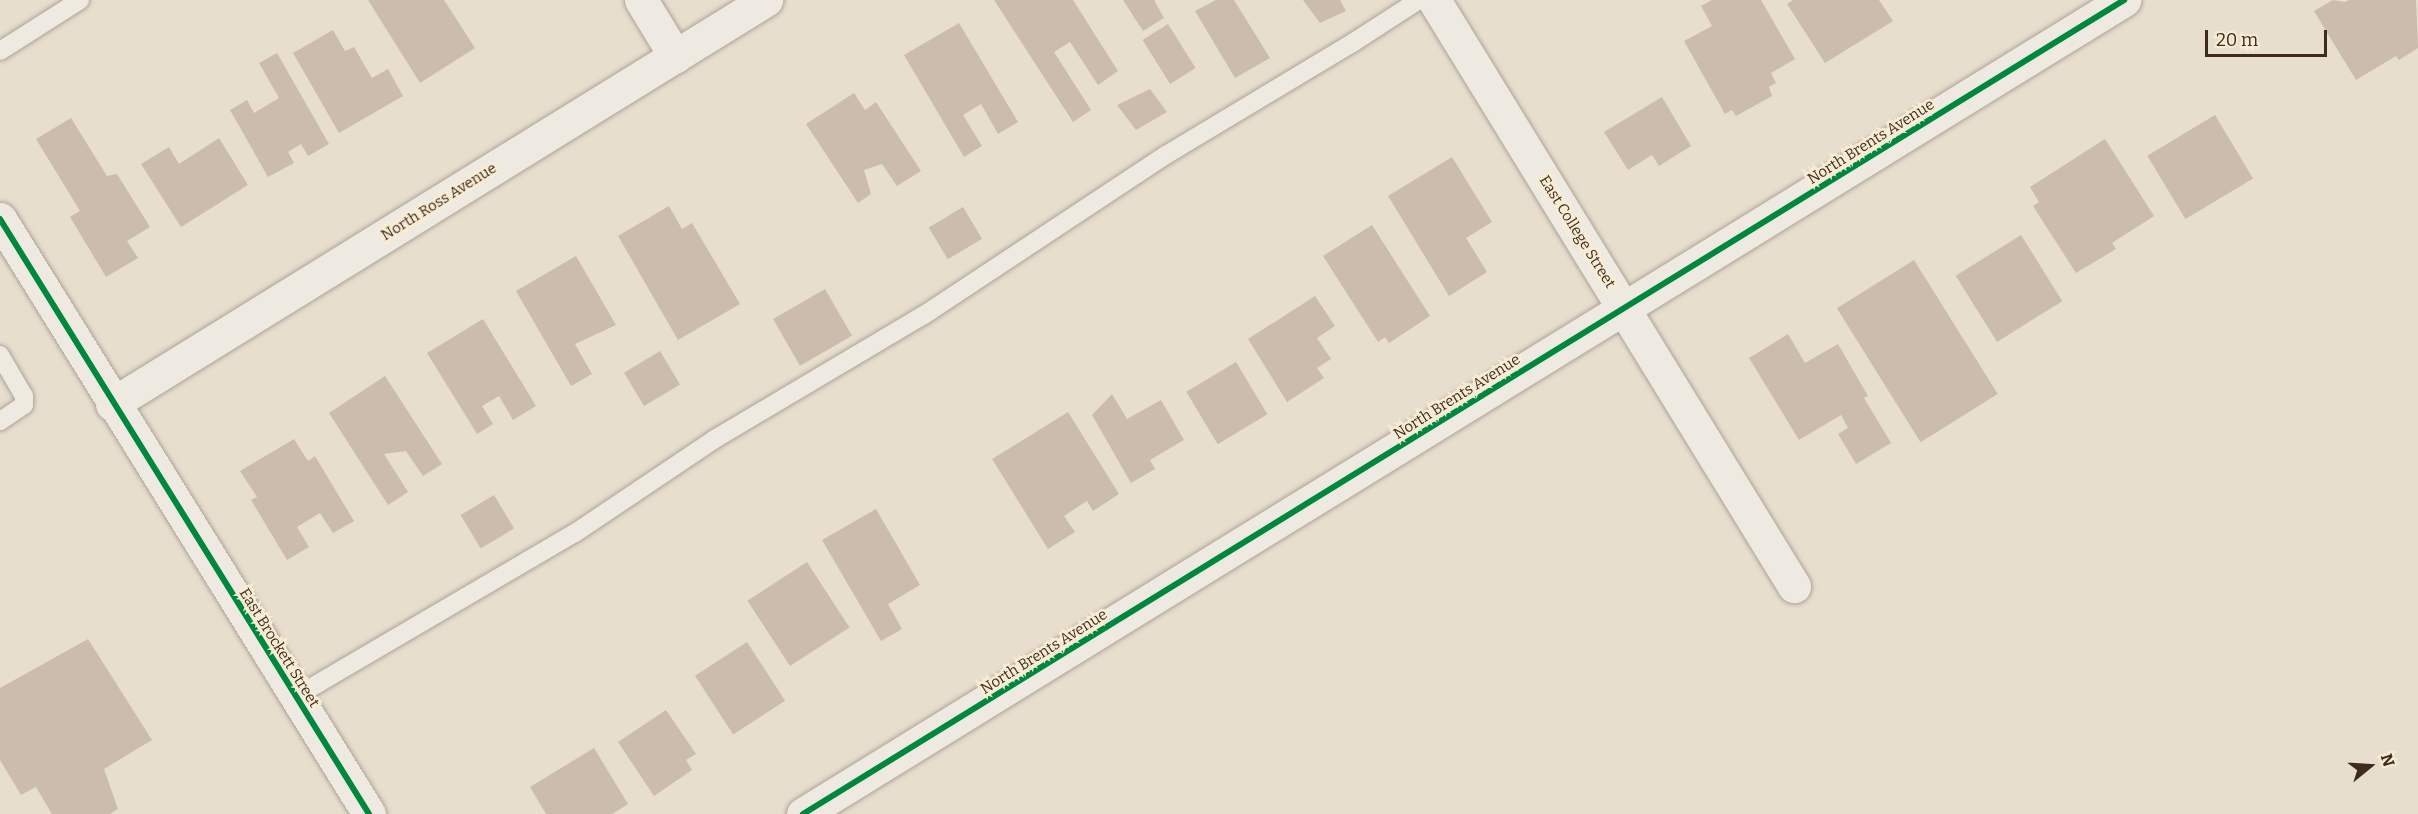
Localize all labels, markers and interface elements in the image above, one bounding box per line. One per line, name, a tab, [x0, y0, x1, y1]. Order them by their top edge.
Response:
scale bar	[2208, 18, 2330, 56]
text: 20 m	[2216, 29, 2258, 51]
street label: North Brents Avenue	[1804, 96, 1938, 188]
street label: North Ross Avenue	[378, 159, 500, 245]
street label: East College Street	[1535, 172, 1619, 292]
street label: North Brents Avenue	[1390, 351, 1524, 443]
street label: East Brockett Street	[235, 585, 323, 711]
street label: North Brents Avenue	[977, 606, 1111, 698]
north arrow	[2340, 736, 2400, 796]
text: N	[2377, 751, 2399, 769]

